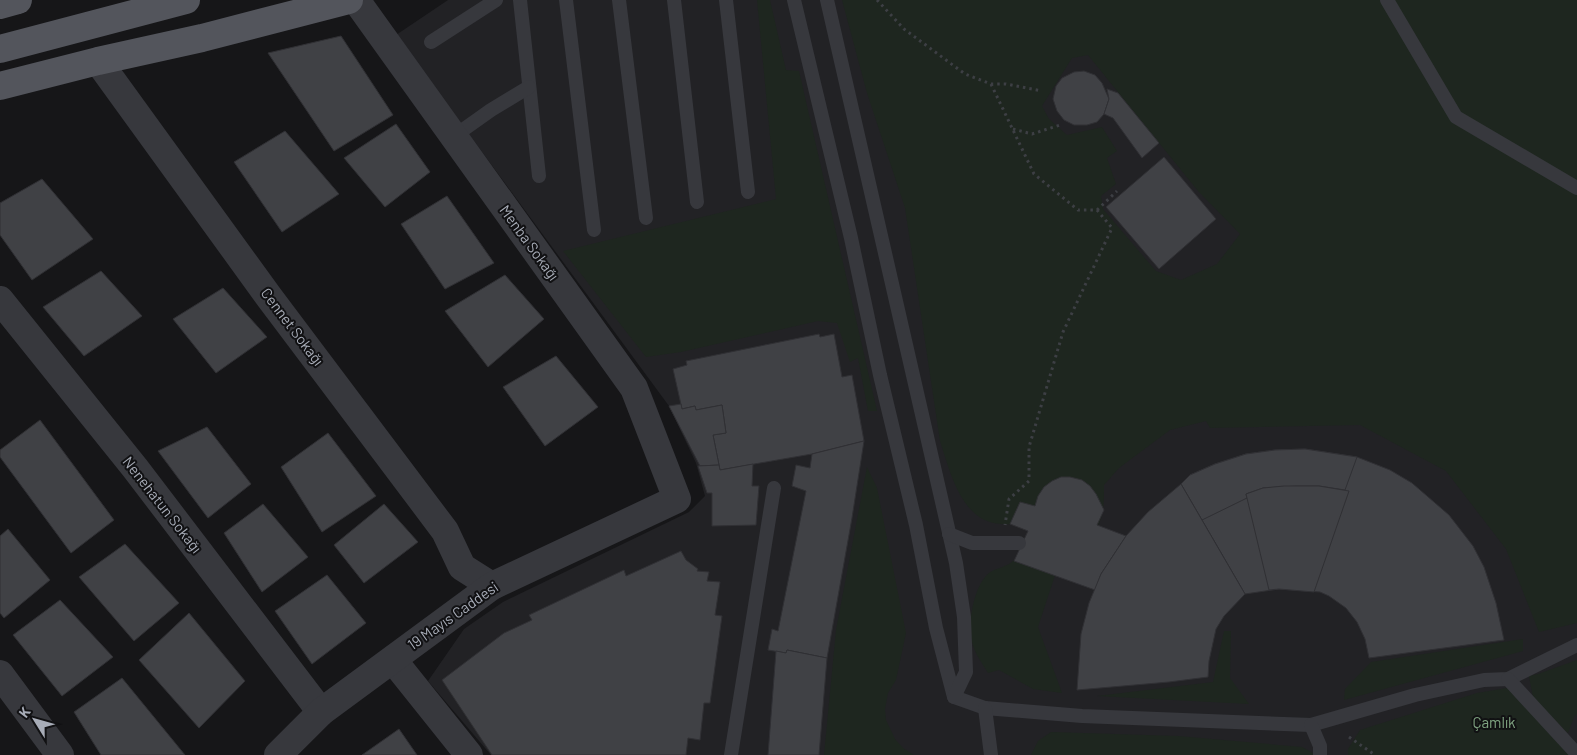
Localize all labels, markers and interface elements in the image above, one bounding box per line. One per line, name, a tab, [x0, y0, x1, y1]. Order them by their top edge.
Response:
street label: Menba Sokağı	[496, 201, 563, 284]
street label: Cennet Sokağı	[258, 284, 328, 369]
street label: Nenehatun Sokağı	[120, 453, 206, 556]
street label: 19 Mayıs Caddesi	[404, 577, 501, 653]
north arrow	[10, 695, 60, 745]
text: K	[15, 703, 34, 720]
park label: Çamlık	[1472, 713, 1516, 731]

